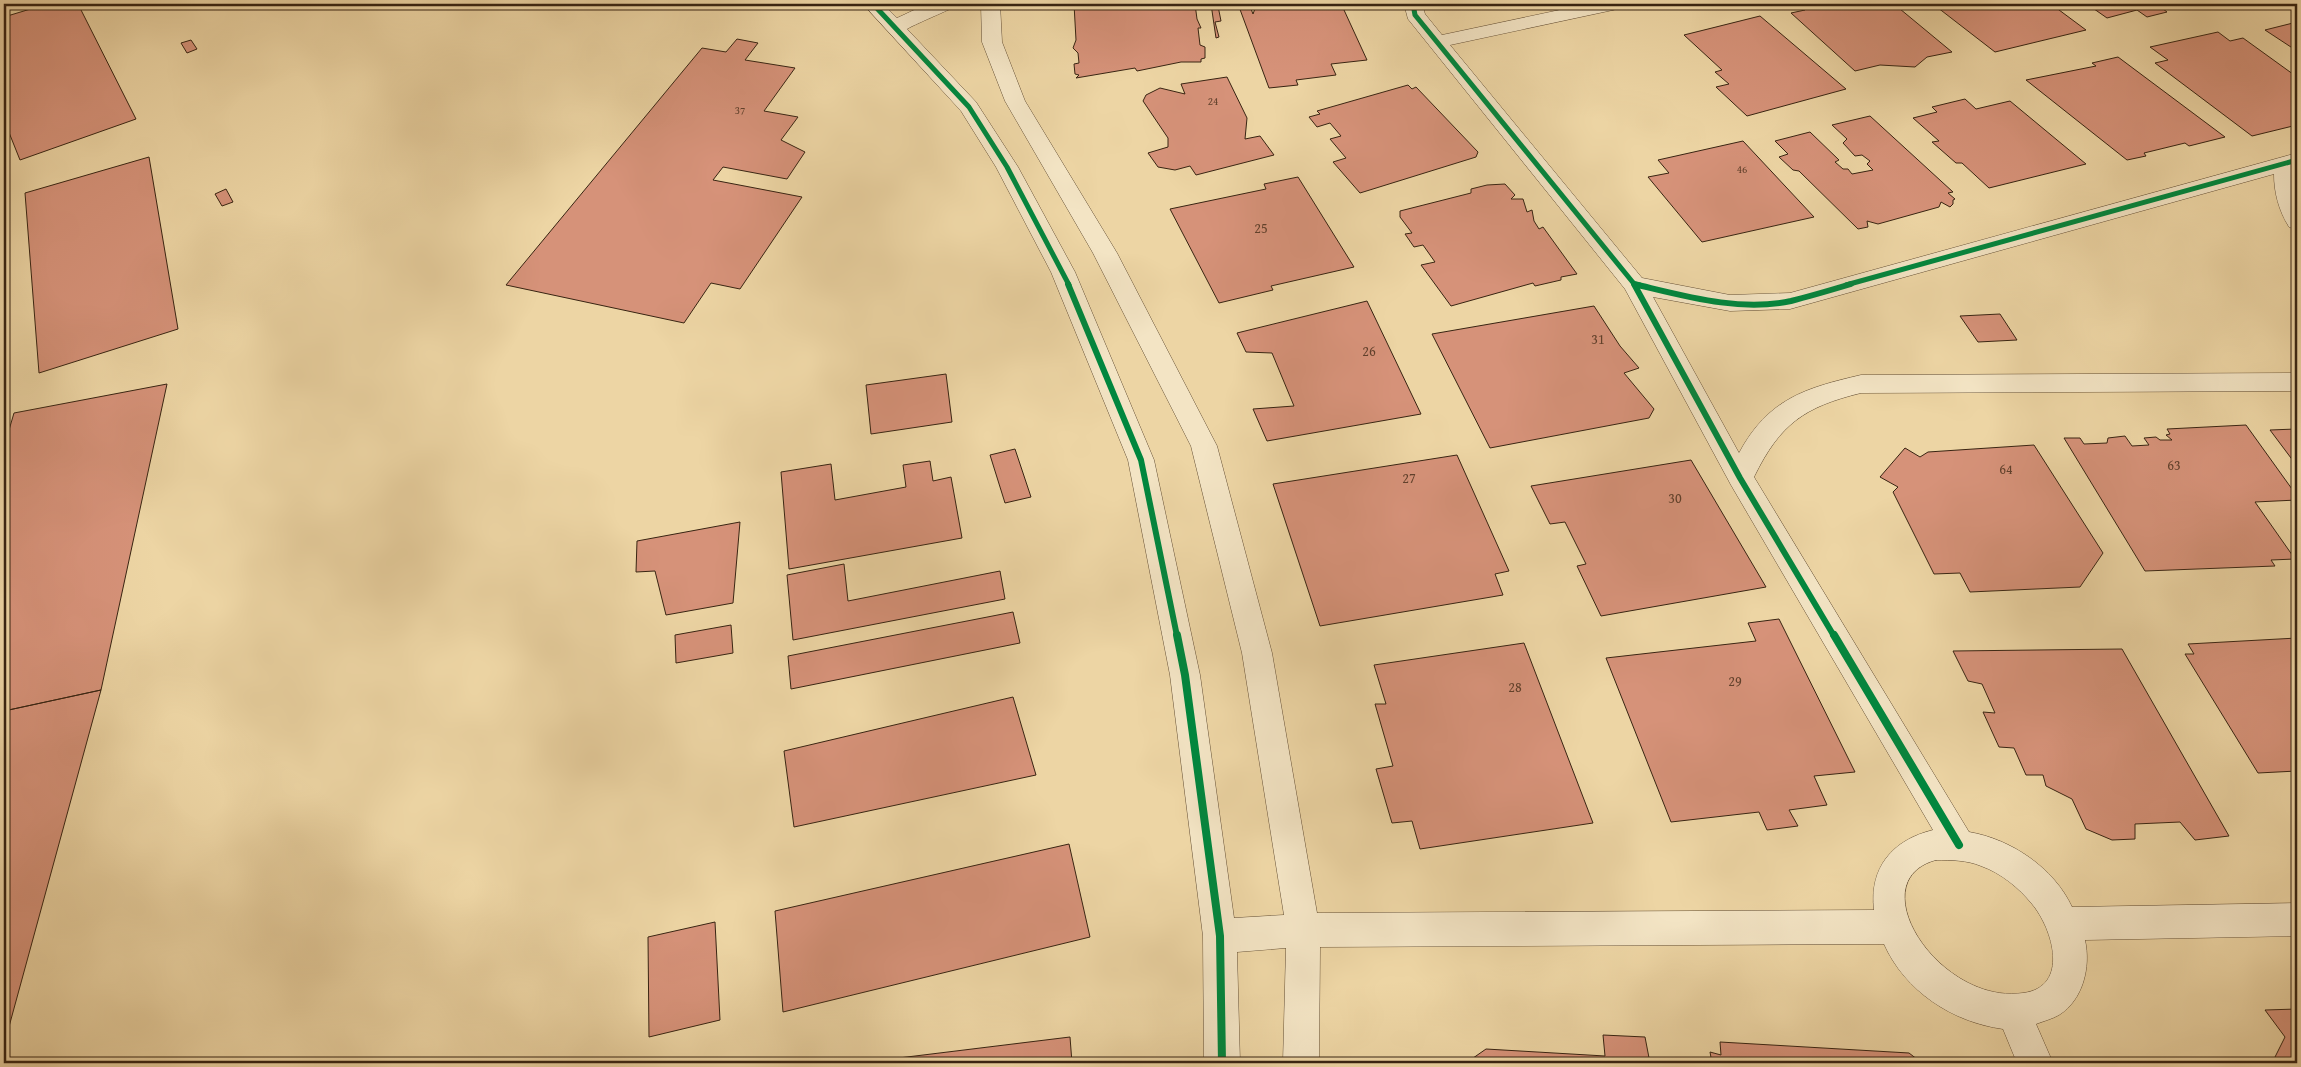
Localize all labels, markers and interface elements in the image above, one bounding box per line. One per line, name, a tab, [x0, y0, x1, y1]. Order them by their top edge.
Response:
house number: 24	[1208, 93, 1218, 109]
house number: 37	[735, 102, 745, 118]
house number: 46	[1737, 161, 1747, 177]
house number: 25	[1254, 218, 1268, 238]
house number: 31	[1591, 329, 1605, 349]
house number: 26	[1362, 341, 1376, 361]
house number: 63	[2167, 455, 2181, 475]
house number: 64	[1999, 459, 2013, 479]
house number: 27	[1402, 468, 1416, 488]
house number: 30	[1668, 488, 1682, 508]
house number: 29	[1728, 671, 1742, 691]
house number: 28	[1508, 677, 1522, 697]

